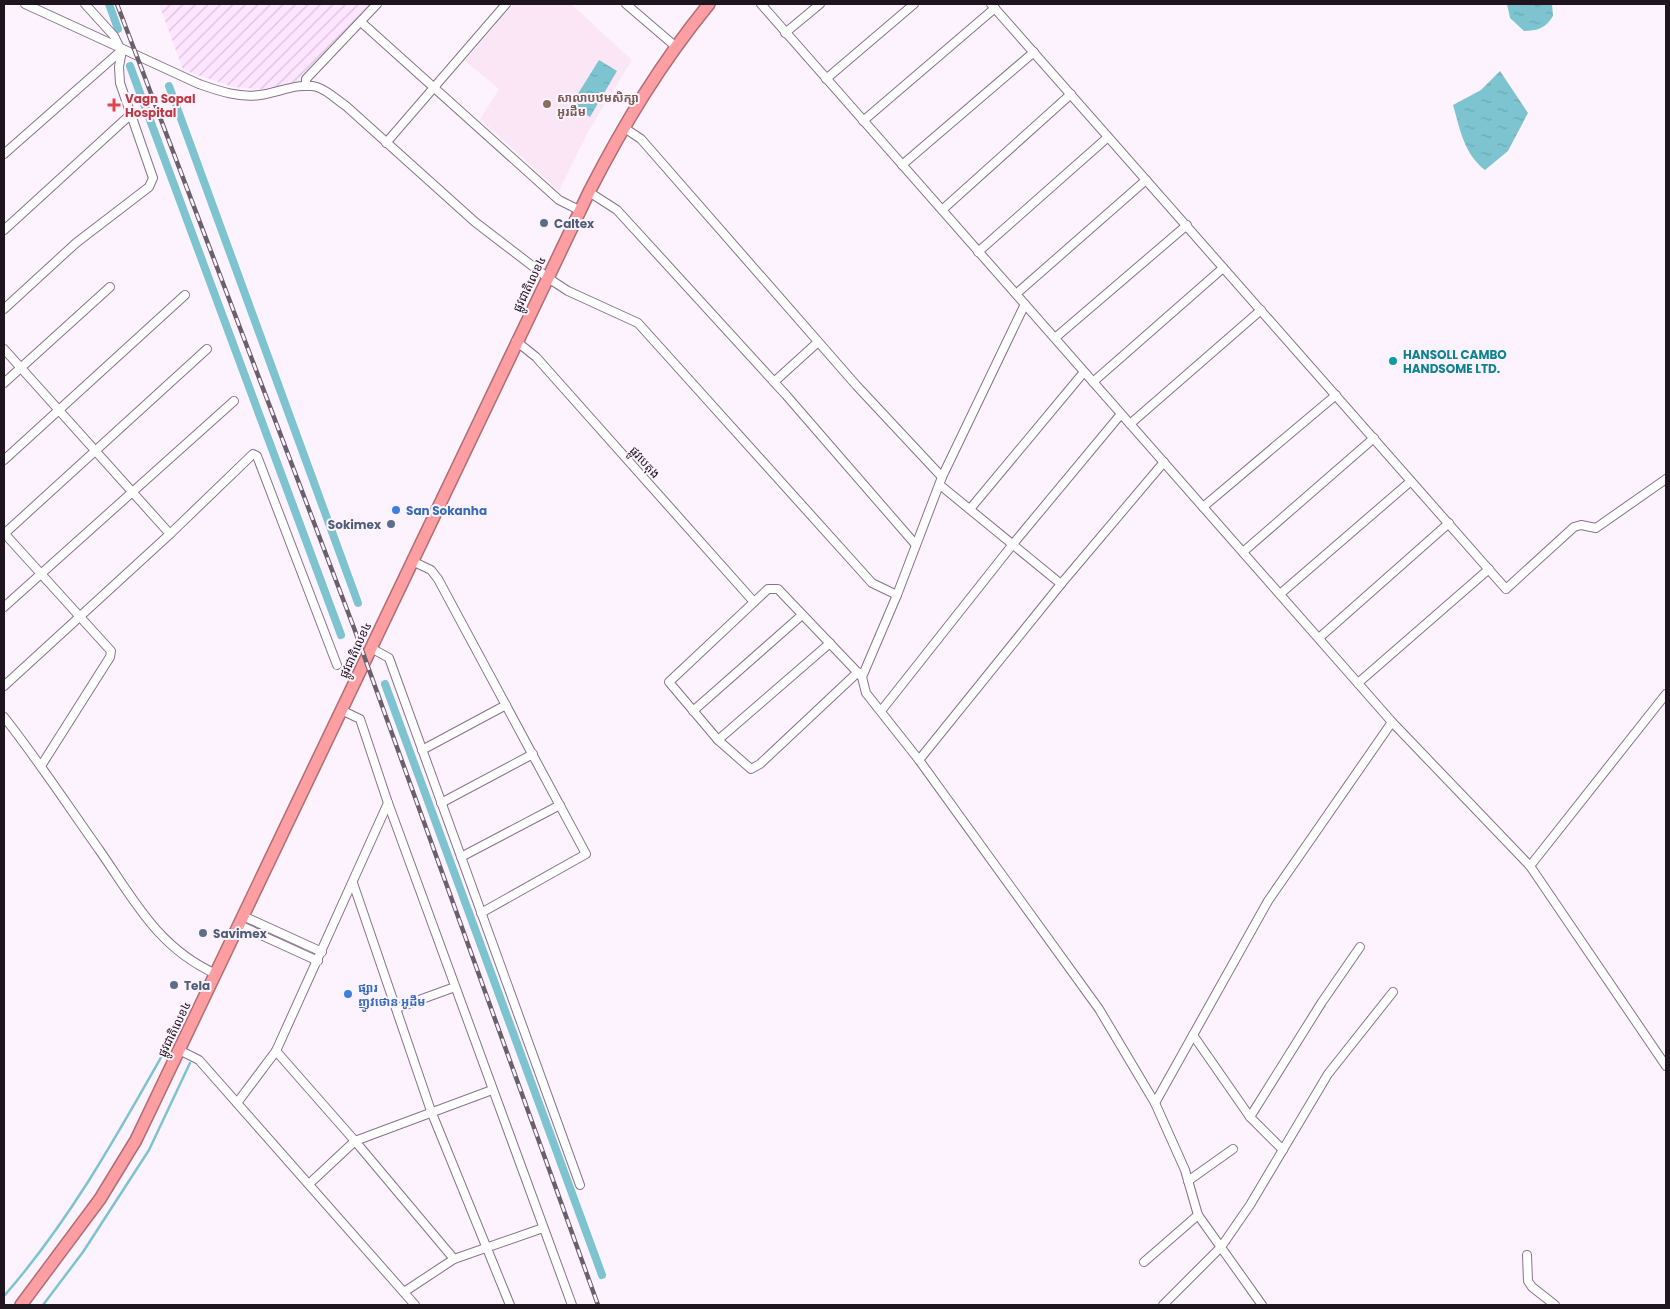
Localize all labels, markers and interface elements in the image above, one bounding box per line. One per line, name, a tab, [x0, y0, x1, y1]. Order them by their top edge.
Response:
place label: សាលាបឋមសិក្សា អូរដឹម	[557, 89, 639, 120]
place label: Vagn Sopal Hospital	[125, 90, 196, 121]
marker: Vagn Sopal Hospital	[107, 98, 121, 112]
marker: សាលាបឋមសិក្សា អូរដឹម	[541, 98, 553, 110]
place label: Caltex	[554, 215, 595, 232]
marker: Caltex	[538, 217, 550, 229]
street label: ផ្លូវជាតិលេខ៤	[508, 253, 552, 316]
place label: HANSOLL CAMBO HANDSOME LTD.	[1403, 346, 1507, 377]
marker: HANSOLL CAMBO HANDSOME LTD.	[1387, 355, 1399, 367]
street label: ផ្លូវបេតុង	[624, 442, 664, 483]
place label: San Sokanha	[406, 502, 487, 519]
marker: San Sokanha	[390, 504, 402, 516]
place label: Sokimex	[328, 516, 382, 533]
marker: Sokimex	[385, 518, 397, 530]
street label: ផ្លូវជាតិលេខ៤	[335, 619, 378, 682]
place label: Savimex	[213, 925, 268, 942]
marker: Savimex	[197, 927, 209, 939]
place label: Tela	[184, 977, 210, 994]
marker: Tela	[168, 979, 180, 991]
place label: ផ្សារ ញូវថោន អូដឹម	[358, 979, 426, 1012]
marker: ផ្សារ ញូវថោន អូដឹម	[342, 988, 354, 1000]
street label: ផ្លូវជាតិលេខ៤	[153, 998, 197, 1061]

